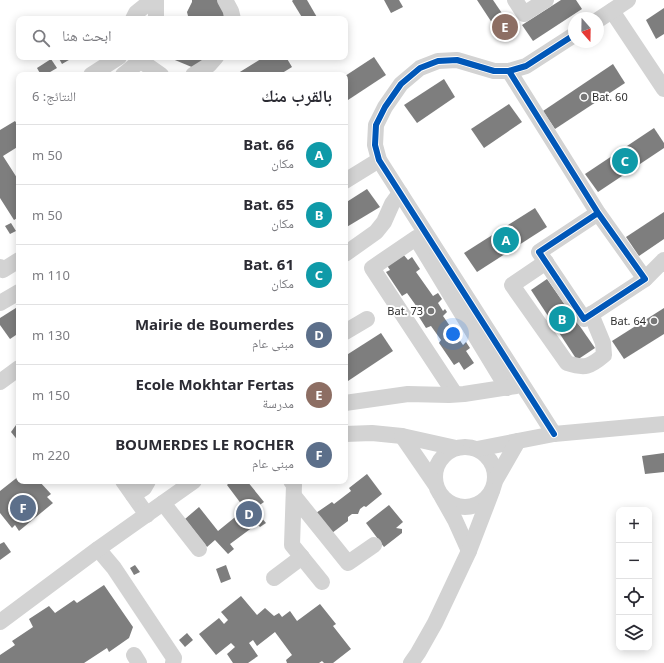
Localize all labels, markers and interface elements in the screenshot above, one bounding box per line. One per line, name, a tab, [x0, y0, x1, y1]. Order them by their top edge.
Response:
pin: E	[492, 12, 518, 42]
north arrow	[568, 12, 604, 48]
search box	[16, 16, 348, 60]
text: ابحث هنا	[62, 25, 112, 45]
icon: search	[30, 27, 52, 49]
text: بالقرب منك	[261, 84, 332, 107]
text: النتائج: 6	[32, 87, 76, 105]
place label: Bat. 60	[592, 89, 628, 104]
marker: Bat. 60	[579, 92, 589, 102]
text: Bat. 66	[243, 134, 294, 154]
text: 50 m	[32, 146, 62, 164]
text: A	[315, 146, 324, 164]
pin: C	[612, 146, 638, 176]
text: مكان	[271, 154, 294, 172]
text: Bat. 65	[243, 194, 294, 214]
text: 50 m	[32, 206, 62, 224]
text: B	[315, 206, 323, 224]
text: مكان	[271, 214, 294, 232]
pin: A	[493, 225, 519, 255]
text: Bat. 61	[243, 254, 294, 274]
text: 110 m	[32, 266, 70, 284]
text: C	[315, 266, 323, 284]
text: مكان	[271, 274, 294, 292]
place label: Bat. 73	[387, 303, 423, 318]
pin: B	[549, 304, 575, 334]
marker: Bat. 73	[426, 306, 436, 316]
place label: Bat. 64	[610, 313, 647, 328]
text: Mairie de Boumerdes	[135, 314, 294, 334]
marker: Bat. 64	[649, 316, 659, 326]
your location	[443, 324, 463, 344]
text: 130 m	[32, 326, 70, 344]
text: D	[314, 326, 324, 344]
text: مبنى عام	[252, 334, 294, 352]
text: Ecole Mokhtar Fertas	[136, 374, 294, 394]
text: 150 m	[32, 386, 70, 404]
text: E	[315, 386, 323, 404]
text: مدرسة	[262, 394, 294, 412]
text: BOUMERDES LE ROCHER	[115, 434, 294, 454]
text: 220 m	[32, 446, 70, 464]
text: F	[315, 446, 323, 464]
text: مبنى عام	[252, 454, 294, 472]
pin: F	[10, 493, 36, 523]
pin: D	[236, 499, 262, 529]
map controls	[616, 507, 652, 651]
button: +	[616, 507, 652, 543]
button: −	[616, 543, 652, 579]
button: locate	[616, 579, 652, 615]
button: layers	[616, 615, 652, 651]

